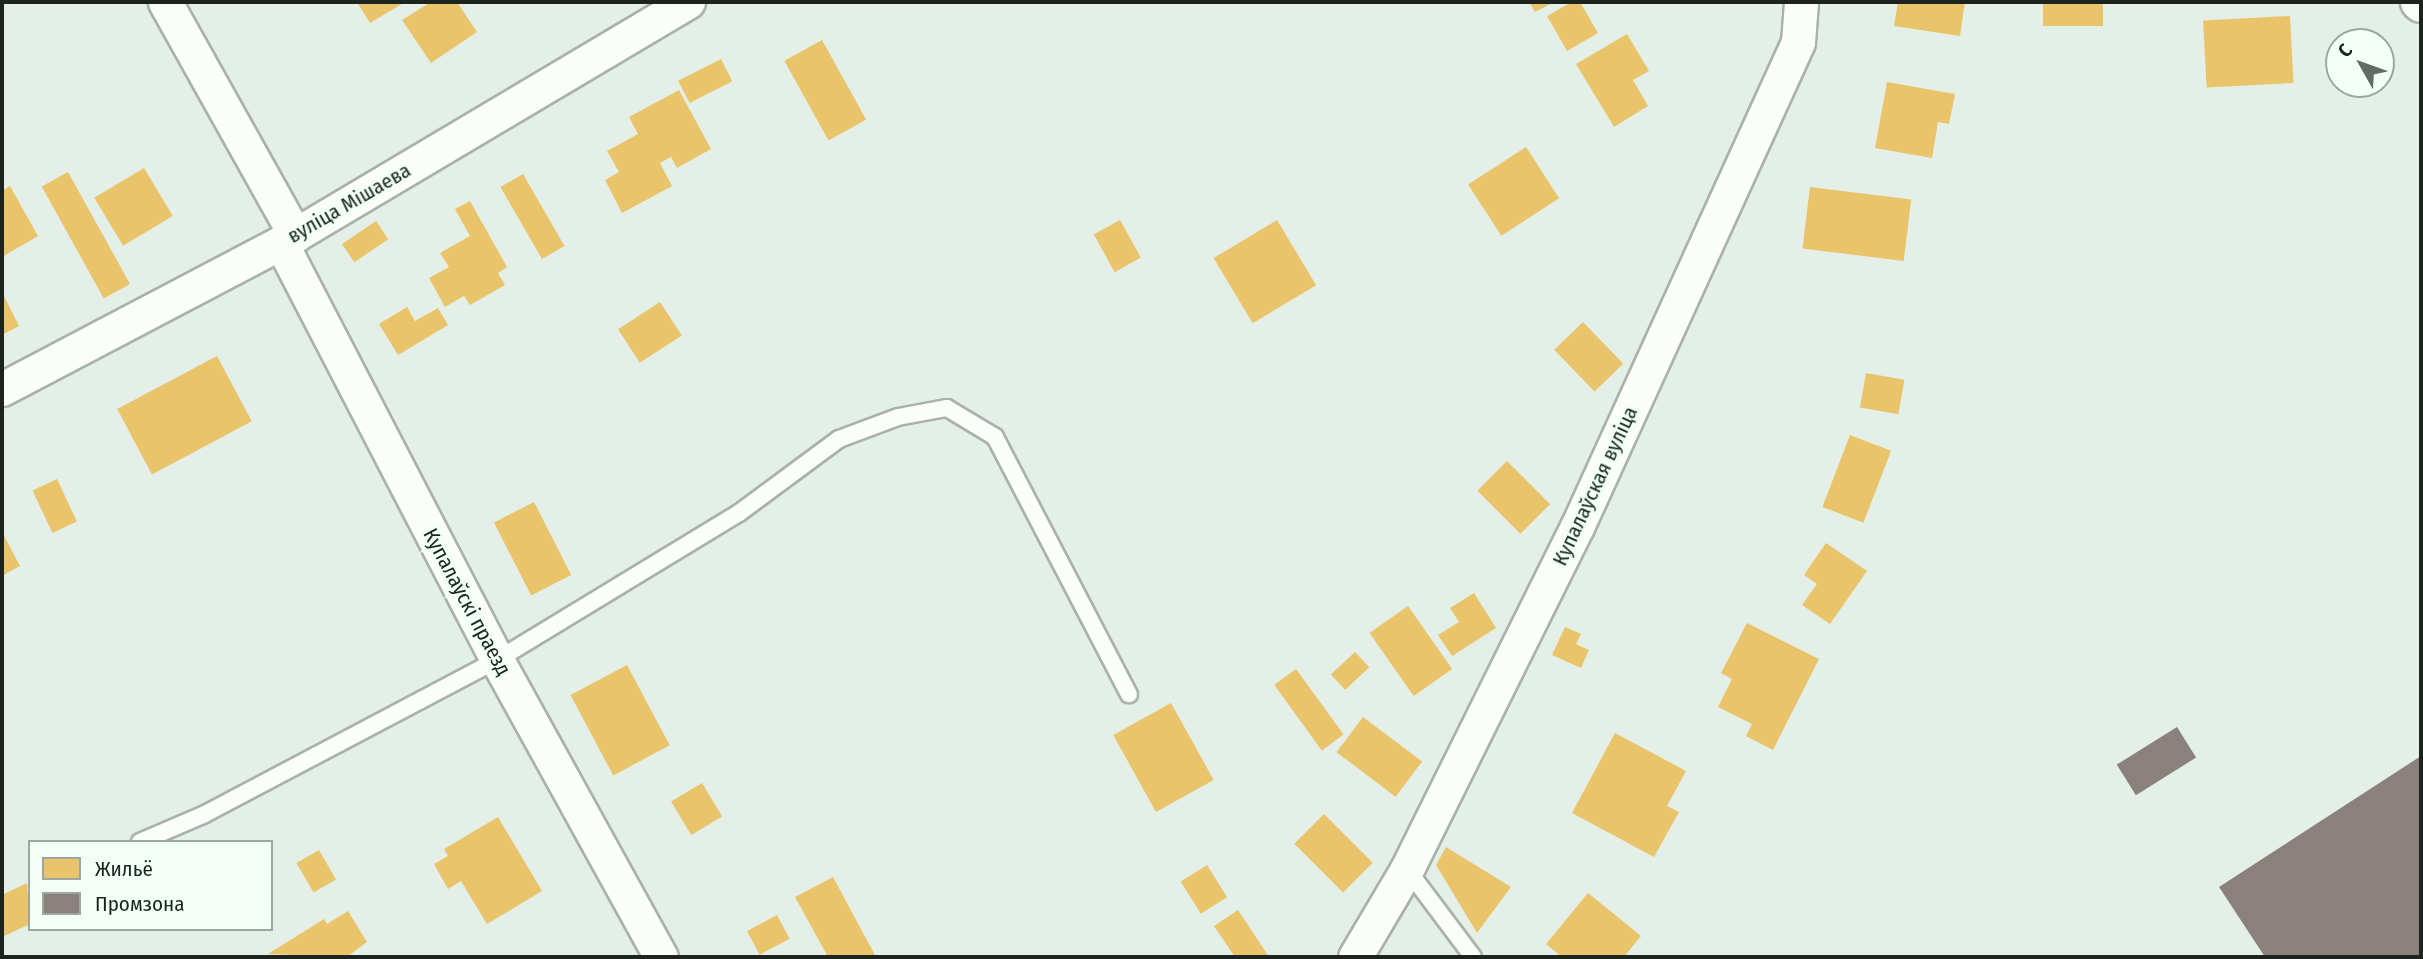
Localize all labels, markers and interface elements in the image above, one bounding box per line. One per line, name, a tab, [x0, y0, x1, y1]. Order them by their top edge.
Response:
north arrow	[2325, 28, 2395, 98]
text: С	[2333, 39, 2357, 62]
street label: вуліца Мішаева	[283, 157, 415, 249]
street label: Купалаўская вуліца	[1547, 402, 1643, 570]
street label: Купалаўскі праезд	[418, 524, 516, 680]
legend	[28, 840, 273, 931]
text: Жильё	[95, 856, 153, 882]
text: Промзона	[95, 891, 184, 917]

